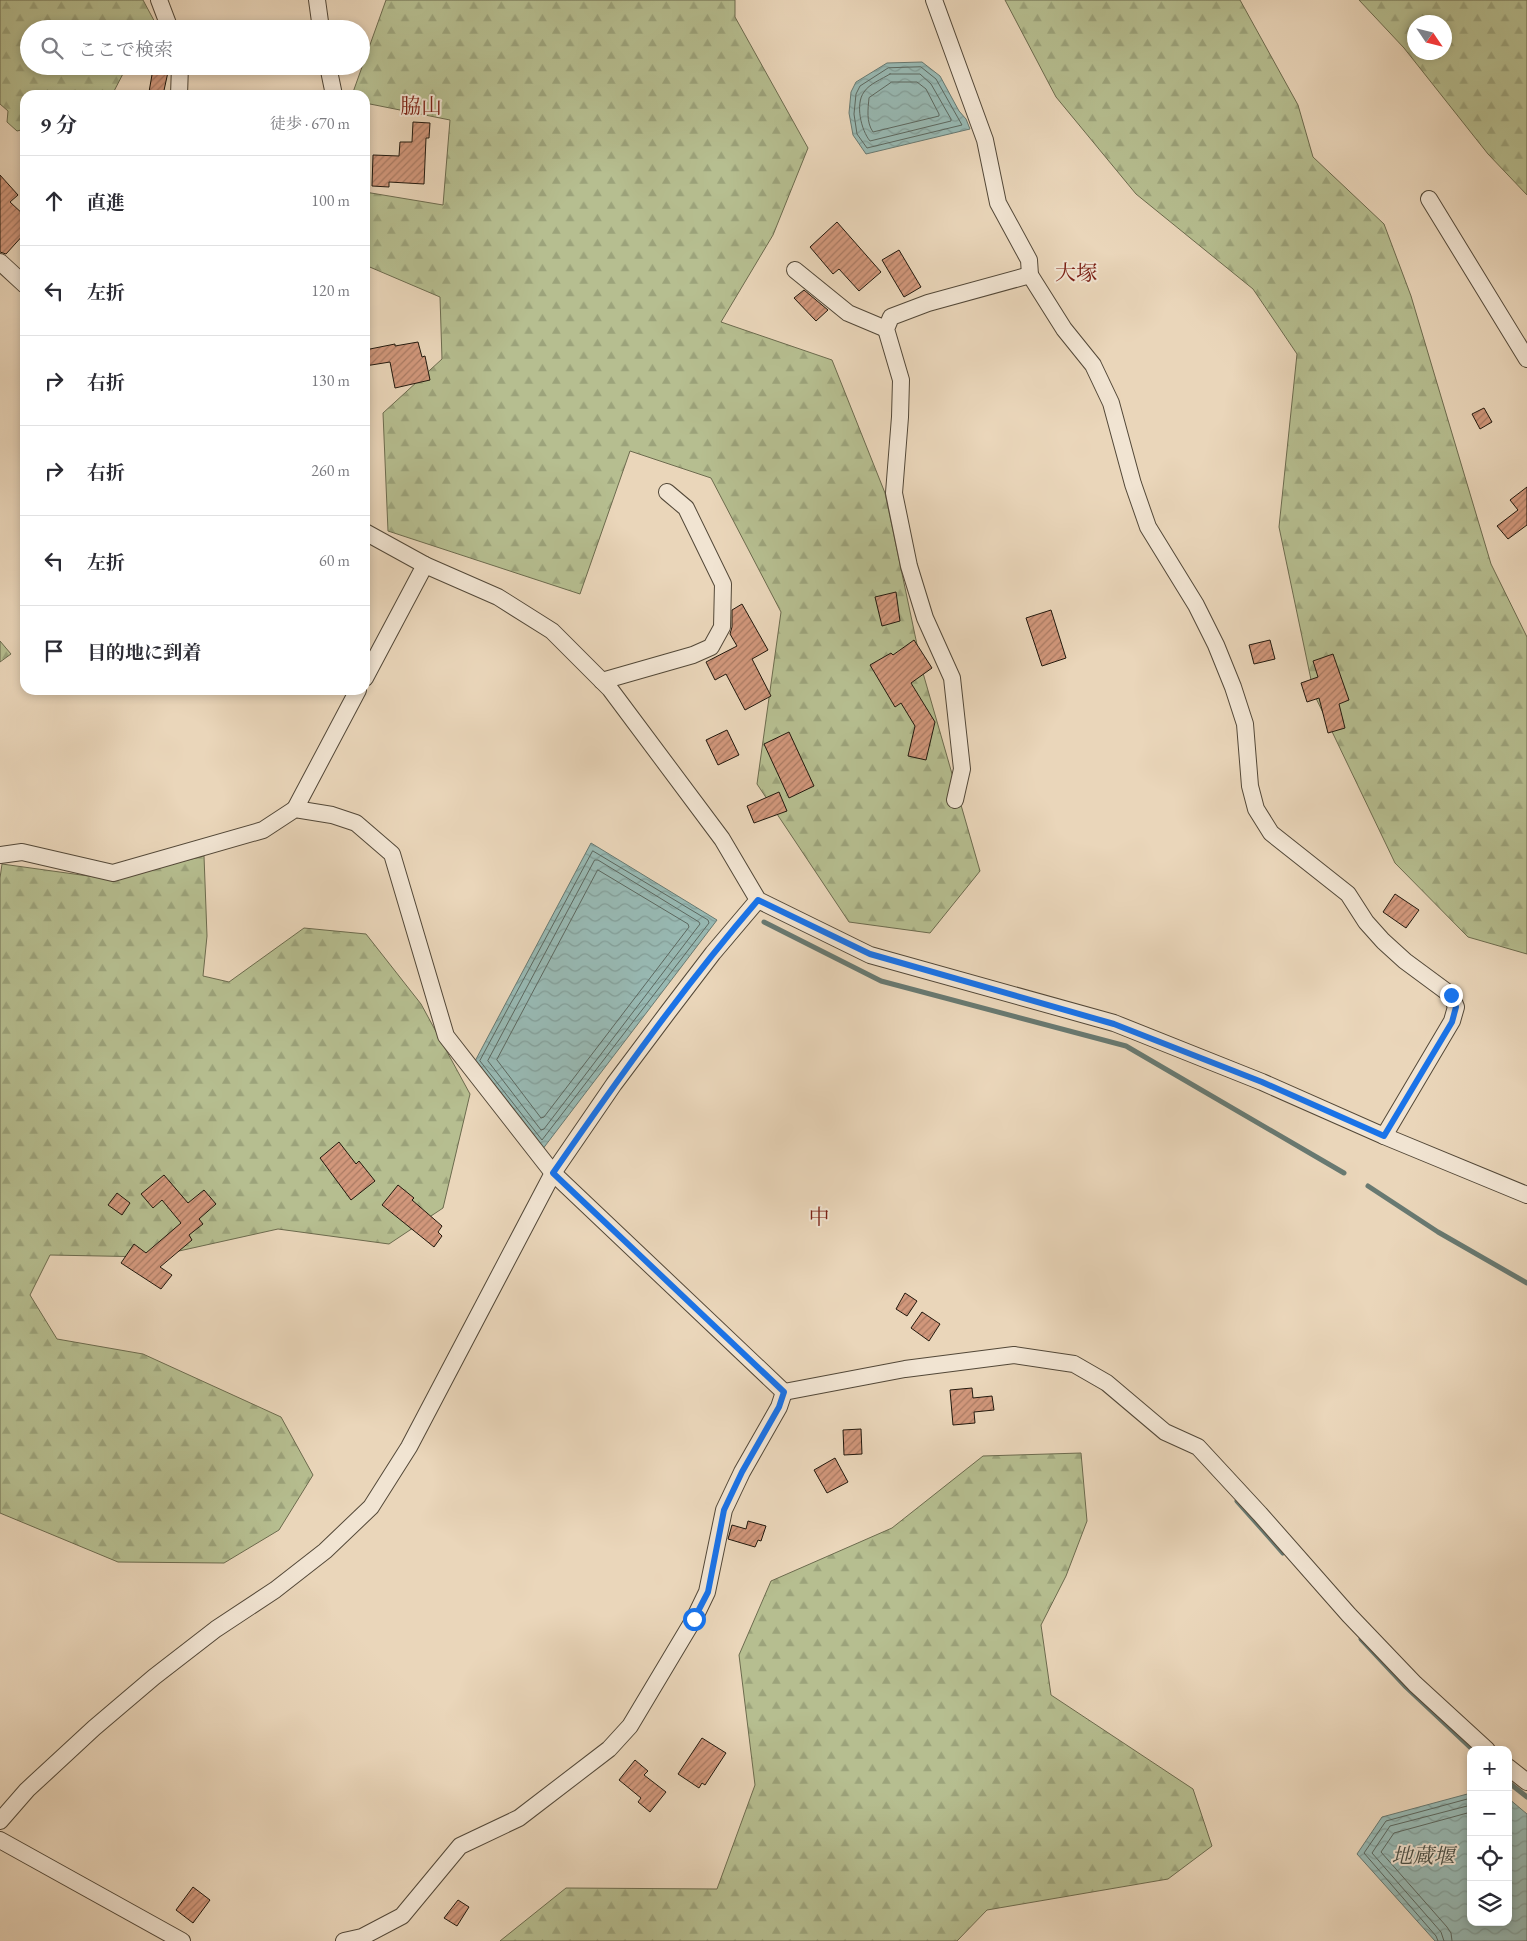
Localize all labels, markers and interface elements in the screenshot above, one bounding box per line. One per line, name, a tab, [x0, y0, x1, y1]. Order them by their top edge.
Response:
north arrow	[1407, 15, 1452, 60]
search box	[20, 20, 370, 75]
icon: search	[38, 34, 66, 62]
text: ここで検索	[78, 37, 173, 62]
district label: 脇山	[400, 92, 442, 119]
text: 9 分	[40, 111, 77, 138]
text: 徒歩 · 670 m	[270, 113, 350, 134]
icon: ahead	[40, 187, 68, 215]
text: 直進	[87, 190, 125, 215]
text: 100 m	[311, 190, 350, 211]
district label: 大塚	[1055, 259, 1097, 286]
icon: left	[40, 277, 68, 305]
text: 左折	[87, 280, 125, 305]
text: 120 m	[311, 280, 350, 301]
icon: right	[40, 367, 68, 395]
text: 右折	[87, 370, 125, 395]
text: 130 m	[311, 370, 350, 391]
icon: right	[40, 457, 68, 485]
text: 右折	[87, 460, 125, 485]
text: 260 m	[311, 460, 350, 481]
icon: left	[40, 547, 68, 575]
text: 左折	[87, 550, 125, 575]
text: 60 m	[319, 550, 350, 571]
icon: arrive	[40, 637, 68, 665]
text: 目的地に到着	[87, 640, 201, 665]
route end	[1440, 984, 1463, 1007]
district label: 中	[809, 1203, 830, 1230]
route start	[683, 1608, 706, 1631]
map controls	[1467, 1746, 1512, 1926]
button: +	[1467, 1746, 1512, 1791]
button: −	[1467, 1791, 1512, 1836]
button: locate	[1467, 1836, 1512, 1881]
water label: 地蔵堰	[1392, 1842, 1458, 1869]
button: layers	[1467, 1881, 1512, 1926]

